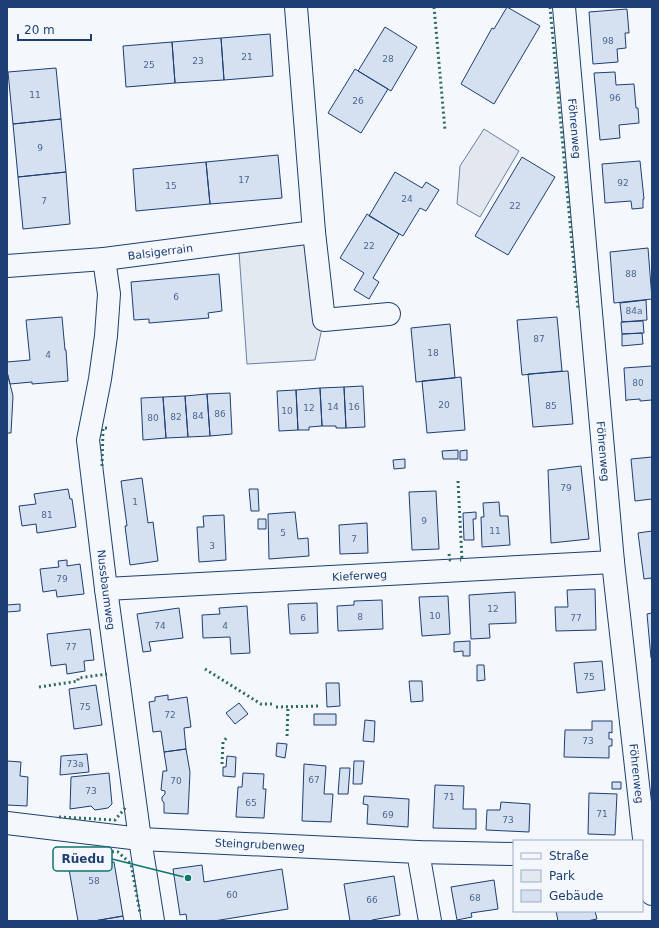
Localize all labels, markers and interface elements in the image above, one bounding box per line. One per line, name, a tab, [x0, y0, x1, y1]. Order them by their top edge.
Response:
scale bar	[18, 16, 91, 42]
text: 20 m	[24, 23, 55, 37]
house number: 98	[602, 36, 614, 46]
house number: 21	[241, 52, 253, 62]
house number: 28	[382, 54, 394, 64]
house number: 23	[192, 56, 204, 66]
house number: 25	[143, 60, 155, 70]
house number: 11	[29, 90, 41, 100]
house number: 96	[609, 93, 621, 103]
house number: 26	[352, 96, 364, 106]
street label: Föhrenweg	[566, 98, 584, 159]
house number: 9	[37, 143, 43, 153]
house number: 17	[238, 175, 250, 185]
house number: 92	[617, 178, 629, 188]
house number: 15	[165, 181, 177, 191]
house number: 24	[401, 194, 413, 204]
house number: 7	[41, 196, 47, 206]
house number: 22	[509, 201, 521, 211]
street label: Balsigerrain	[127, 241, 194, 262]
house number: 22	[363, 241, 375, 251]
house number: 88	[625, 269, 637, 279]
house number: 6	[173, 292, 179, 302]
house number: 84a	[626, 306, 642, 316]
house number: 87	[533, 334, 545, 344]
house number: 18	[427, 348, 439, 358]
house number: 4	[45, 350, 51, 360]
house number: 80	[632, 378, 644, 388]
house number: 20	[438, 400, 450, 410]
house number: 85	[545, 401, 557, 411]
house number: 14	[327, 402, 339, 412]
house number: 16	[348, 402, 360, 412]
house number: 12	[303, 403, 315, 413]
house number: 10	[281, 406, 293, 416]
house number: 86	[214, 409, 226, 419]
house number: 84	[192, 411, 204, 421]
house number: 82	[170, 412, 182, 422]
house number: 80	[147, 413, 159, 423]
street label: Föhrenweg	[594, 421, 612, 482]
house number: 79	[560, 483, 572, 493]
house number: 1	[132, 497, 138, 507]
house number: 81	[41, 510, 53, 520]
house number: 9	[421, 516, 427, 526]
house number: 11	[489, 526, 501, 536]
house number: 5	[280, 528, 286, 538]
house number: 7	[351, 534, 357, 544]
house number: 3	[209, 541, 215, 551]
street label: Nussbaumweg	[95, 549, 118, 631]
street label: Kieferweg	[332, 568, 387, 583]
house number: 79	[56, 574, 68, 584]
house number: 12	[487, 604, 499, 614]
house number: 10	[429, 611, 441, 621]
house number: 8	[357, 612, 363, 622]
house number: 6	[300, 613, 306, 623]
house number: 77	[570, 613, 582, 623]
house number: 74	[154, 621, 166, 631]
house number: 4	[222, 621, 228, 631]
house number: 77	[65, 642, 77, 652]
house number: 75	[583, 672, 595, 682]
house number: 75	[79, 702, 91, 712]
house number: 72	[164, 710, 176, 720]
house number: 73	[582, 736, 594, 746]
street label: Föhrenweg	[627, 743, 647, 804]
house number: 73a	[67, 759, 83, 769]
house number: 67	[308, 775, 320, 785]
house number: 70	[170, 776, 182, 786]
house number: 73	[85, 786, 97, 796]
house number: 71	[443, 792, 455, 802]
house number: 65	[245, 798, 257, 808]
house number: 71	[596, 809, 608, 819]
house number: 69	[382, 810, 394, 820]
house number: 73	[502, 815, 514, 825]
street label: Steingrubenweg	[215, 836, 305, 853]
legend	[513, 840, 643, 912]
callout: Rüedu	[53, 847, 112, 871]
text: Straße	[549, 849, 589, 863]
text: Rüedu	[61, 852, 105, 866]
text: Park	[549, 869, 575, 883]
house number: 58	[88, 876, 100, 886]
text: Gebäude	[549, 889, 603, 903]
house number: 60	[226, 890, 238, 900]
house number: 68	[469, 893, 481, 903]
house number: 66	[366, 895, 378, 905]

